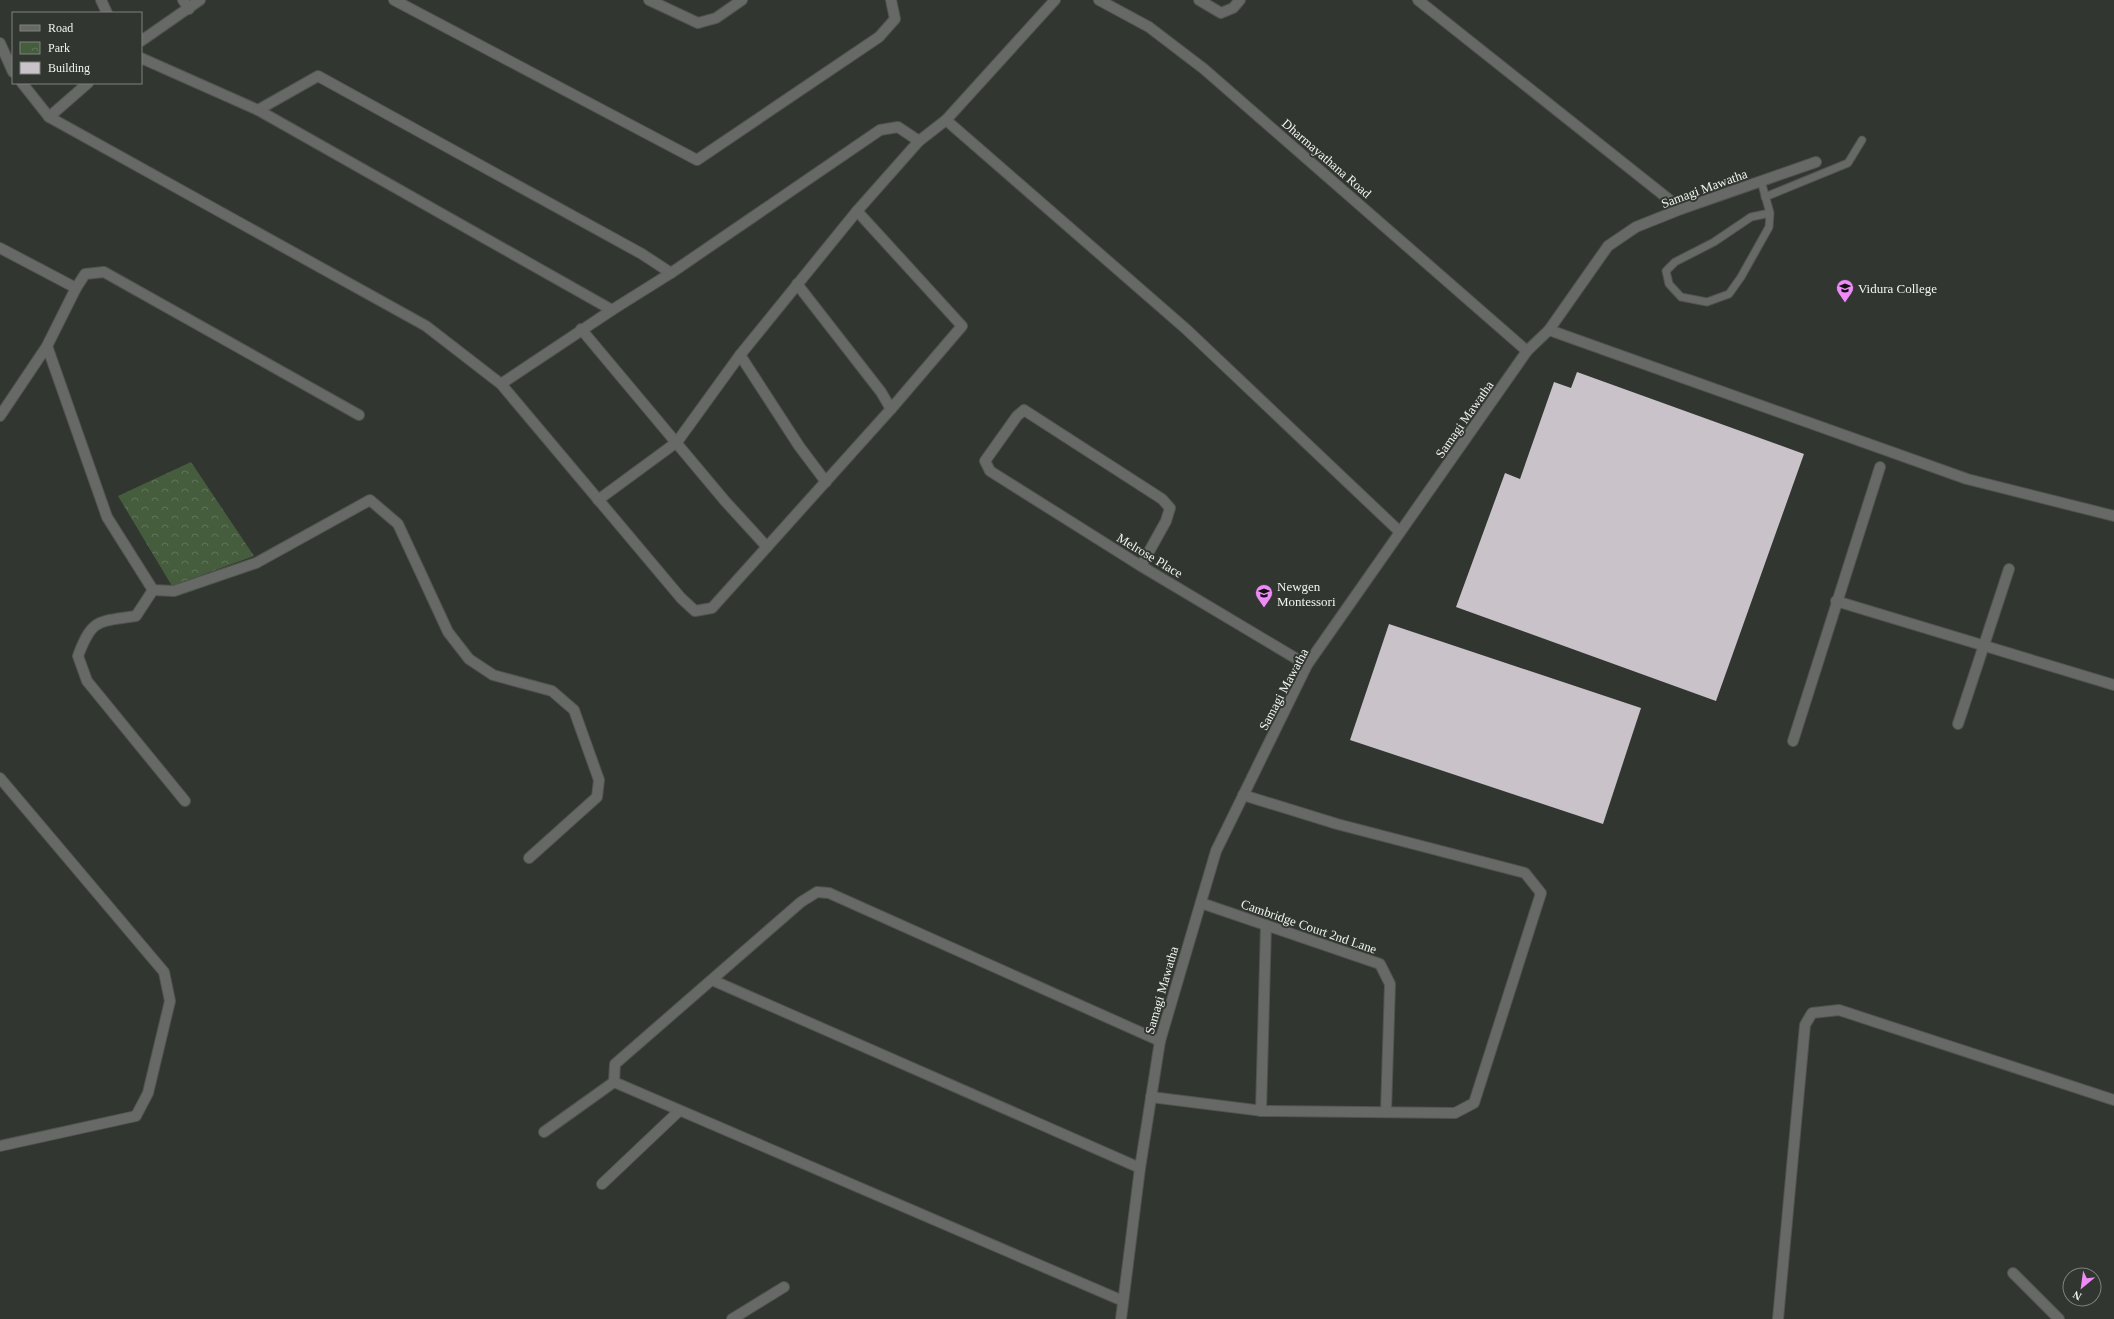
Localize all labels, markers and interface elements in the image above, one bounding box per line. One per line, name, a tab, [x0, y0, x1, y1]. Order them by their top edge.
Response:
legend	[12, 12, 142, 84]
text: Road	[48, 21, 73, 35]
text: Park	[48, 41, 70, 55]
text: Building	[48, 61, 90, 75]
street label: Dharmayathana Road	[1279, 116, 1375, 201]
street label: Samagi Mawatha	[1659, 166, 1750, 211]
school or university icon: Vidura College	[1835, 278, 1855, 303]
place label: Vidura College	[1858, 281, 1937, 296]
street label: Samagi Mawatha	[1432, 378, 1497, 461]
street label: Melrose Place	[1114, 530, 1186, 581]
place label: Newgen Montessori	[1277, 579, 1336, 609]
school or university icon: Newgen Montessori	[1254, 583, 1274, 608]
street label: Samagi Mawatha	[1256, 646, 1311, 733]
street label: Cambridge Court 2nd Lane	[1239, 896, 1379, 957]
street label: Samagi Mawatha	[1142, 944, 1181, 1036]
north arrow	[2062, 1267, 2102, 1307]
text: N	[2071, 1289, 2084, 1303]

